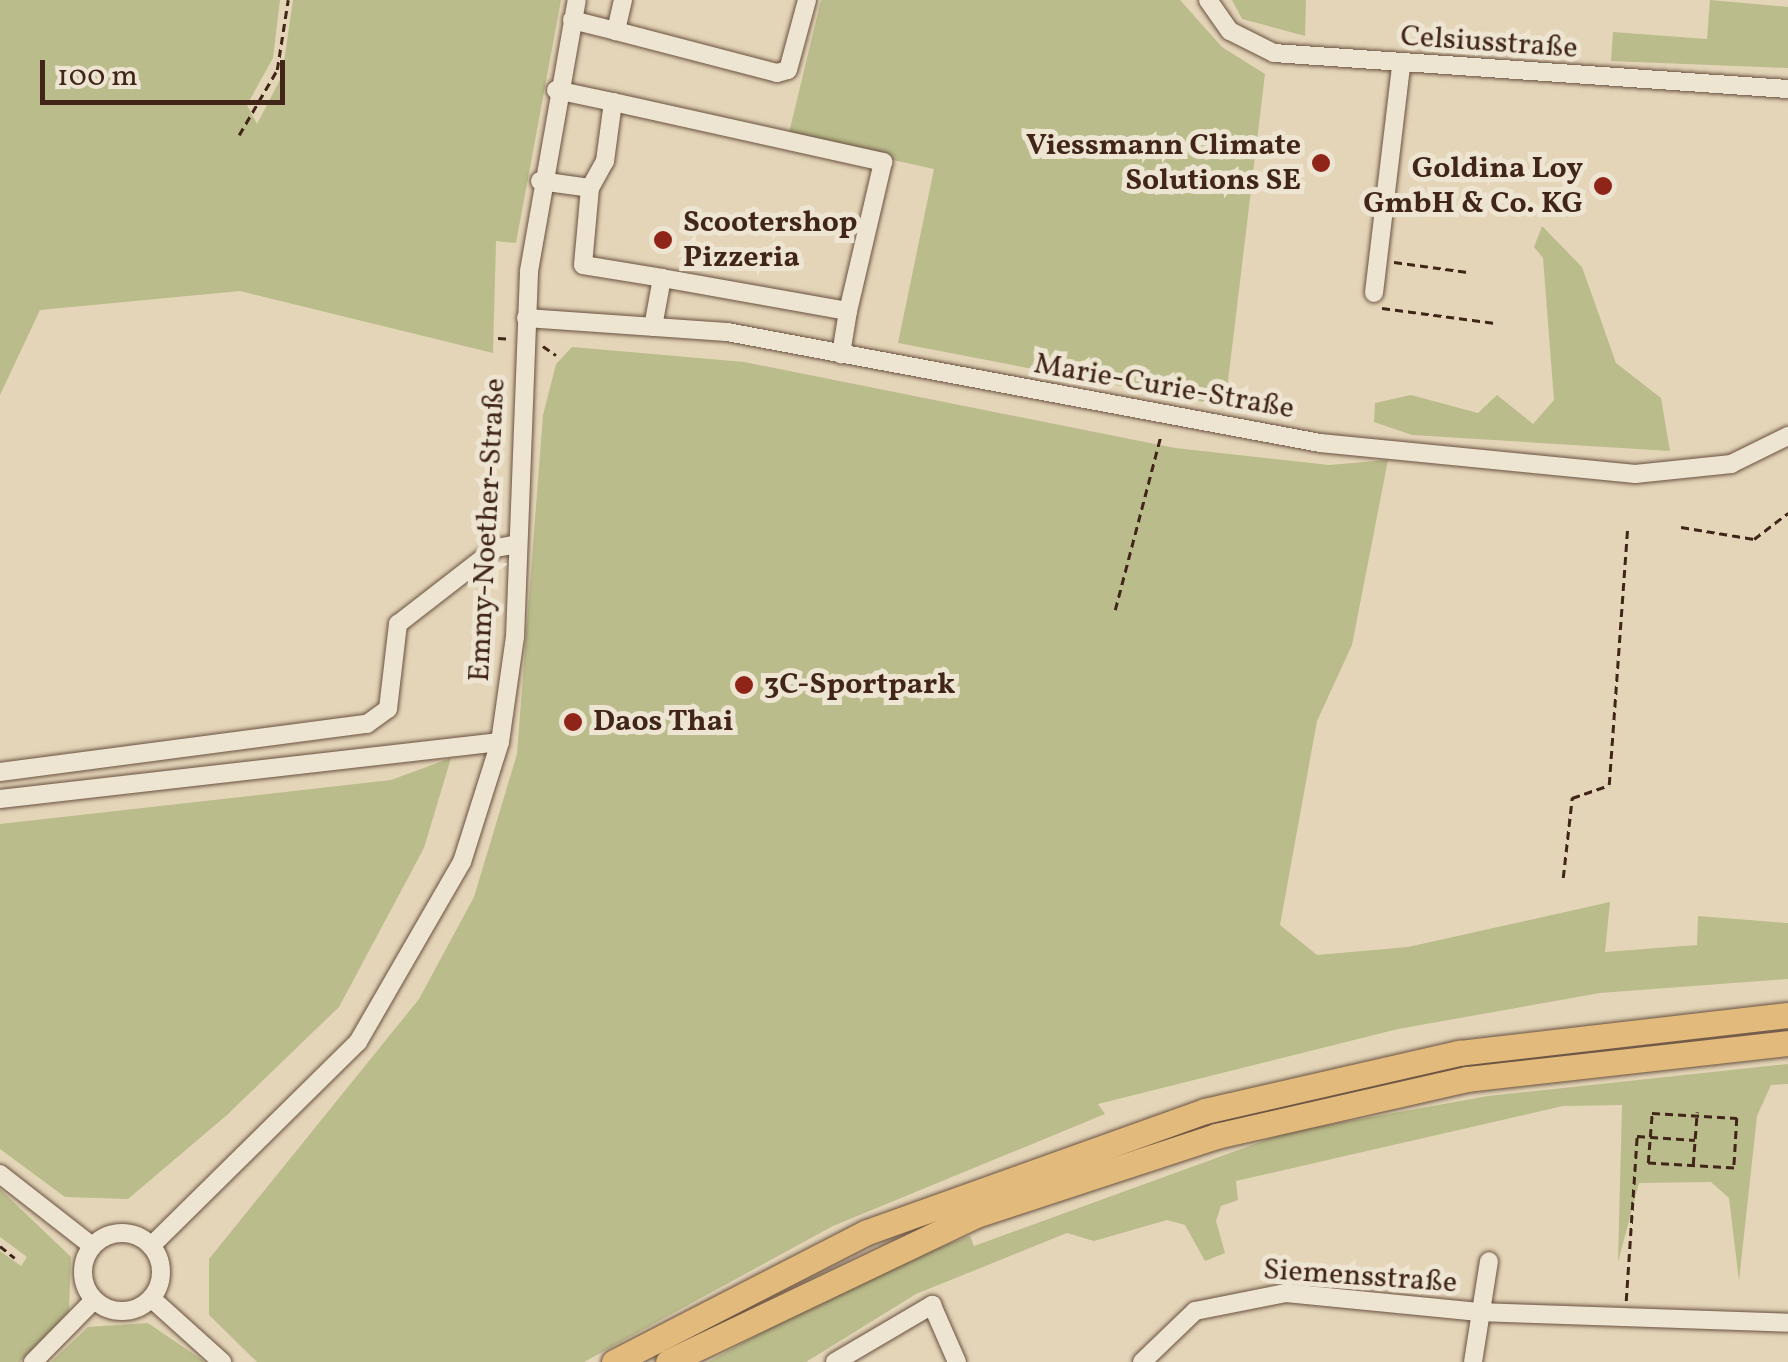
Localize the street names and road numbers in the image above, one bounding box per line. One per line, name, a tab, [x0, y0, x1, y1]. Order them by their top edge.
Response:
street label: Celsiusstraße	[1399, 19, 1579, 67]
street label: Marie-Curie-Straße	[1031, 346, 1297, 428]
street label: Emmy-Noether-Straße	[462, 377, 514, 683]
street label: Siemensstraße	[1262, 1252, 1458, 1302]

